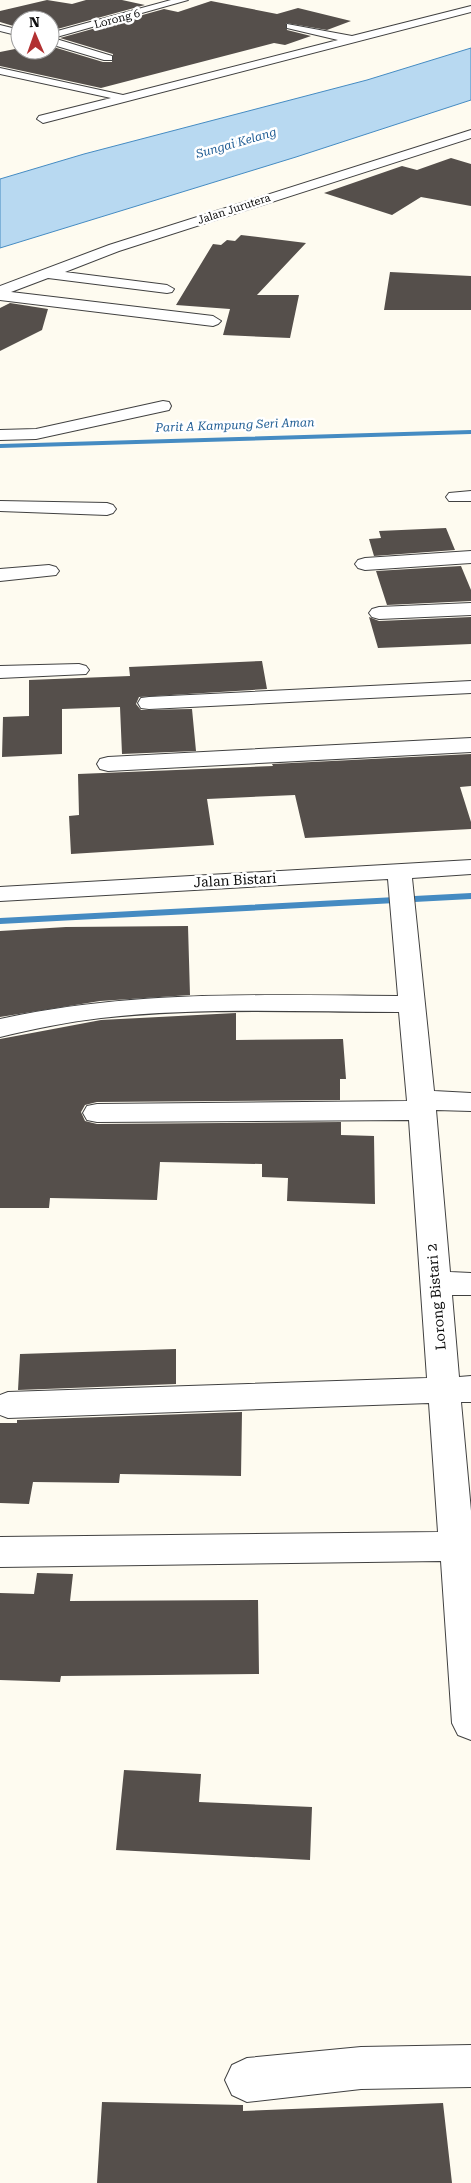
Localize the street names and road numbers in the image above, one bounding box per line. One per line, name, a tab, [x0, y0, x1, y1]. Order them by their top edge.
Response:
street label: Lorong 6	[93, 7, 141, 31]
street label: Jalan Jurutera	[196, 191, 272, 227]
street label: Jalan Bistari	[193, 870, 277, 890]
street label: Lorong Bistari 2	[423, 1243, 449, 1351]

